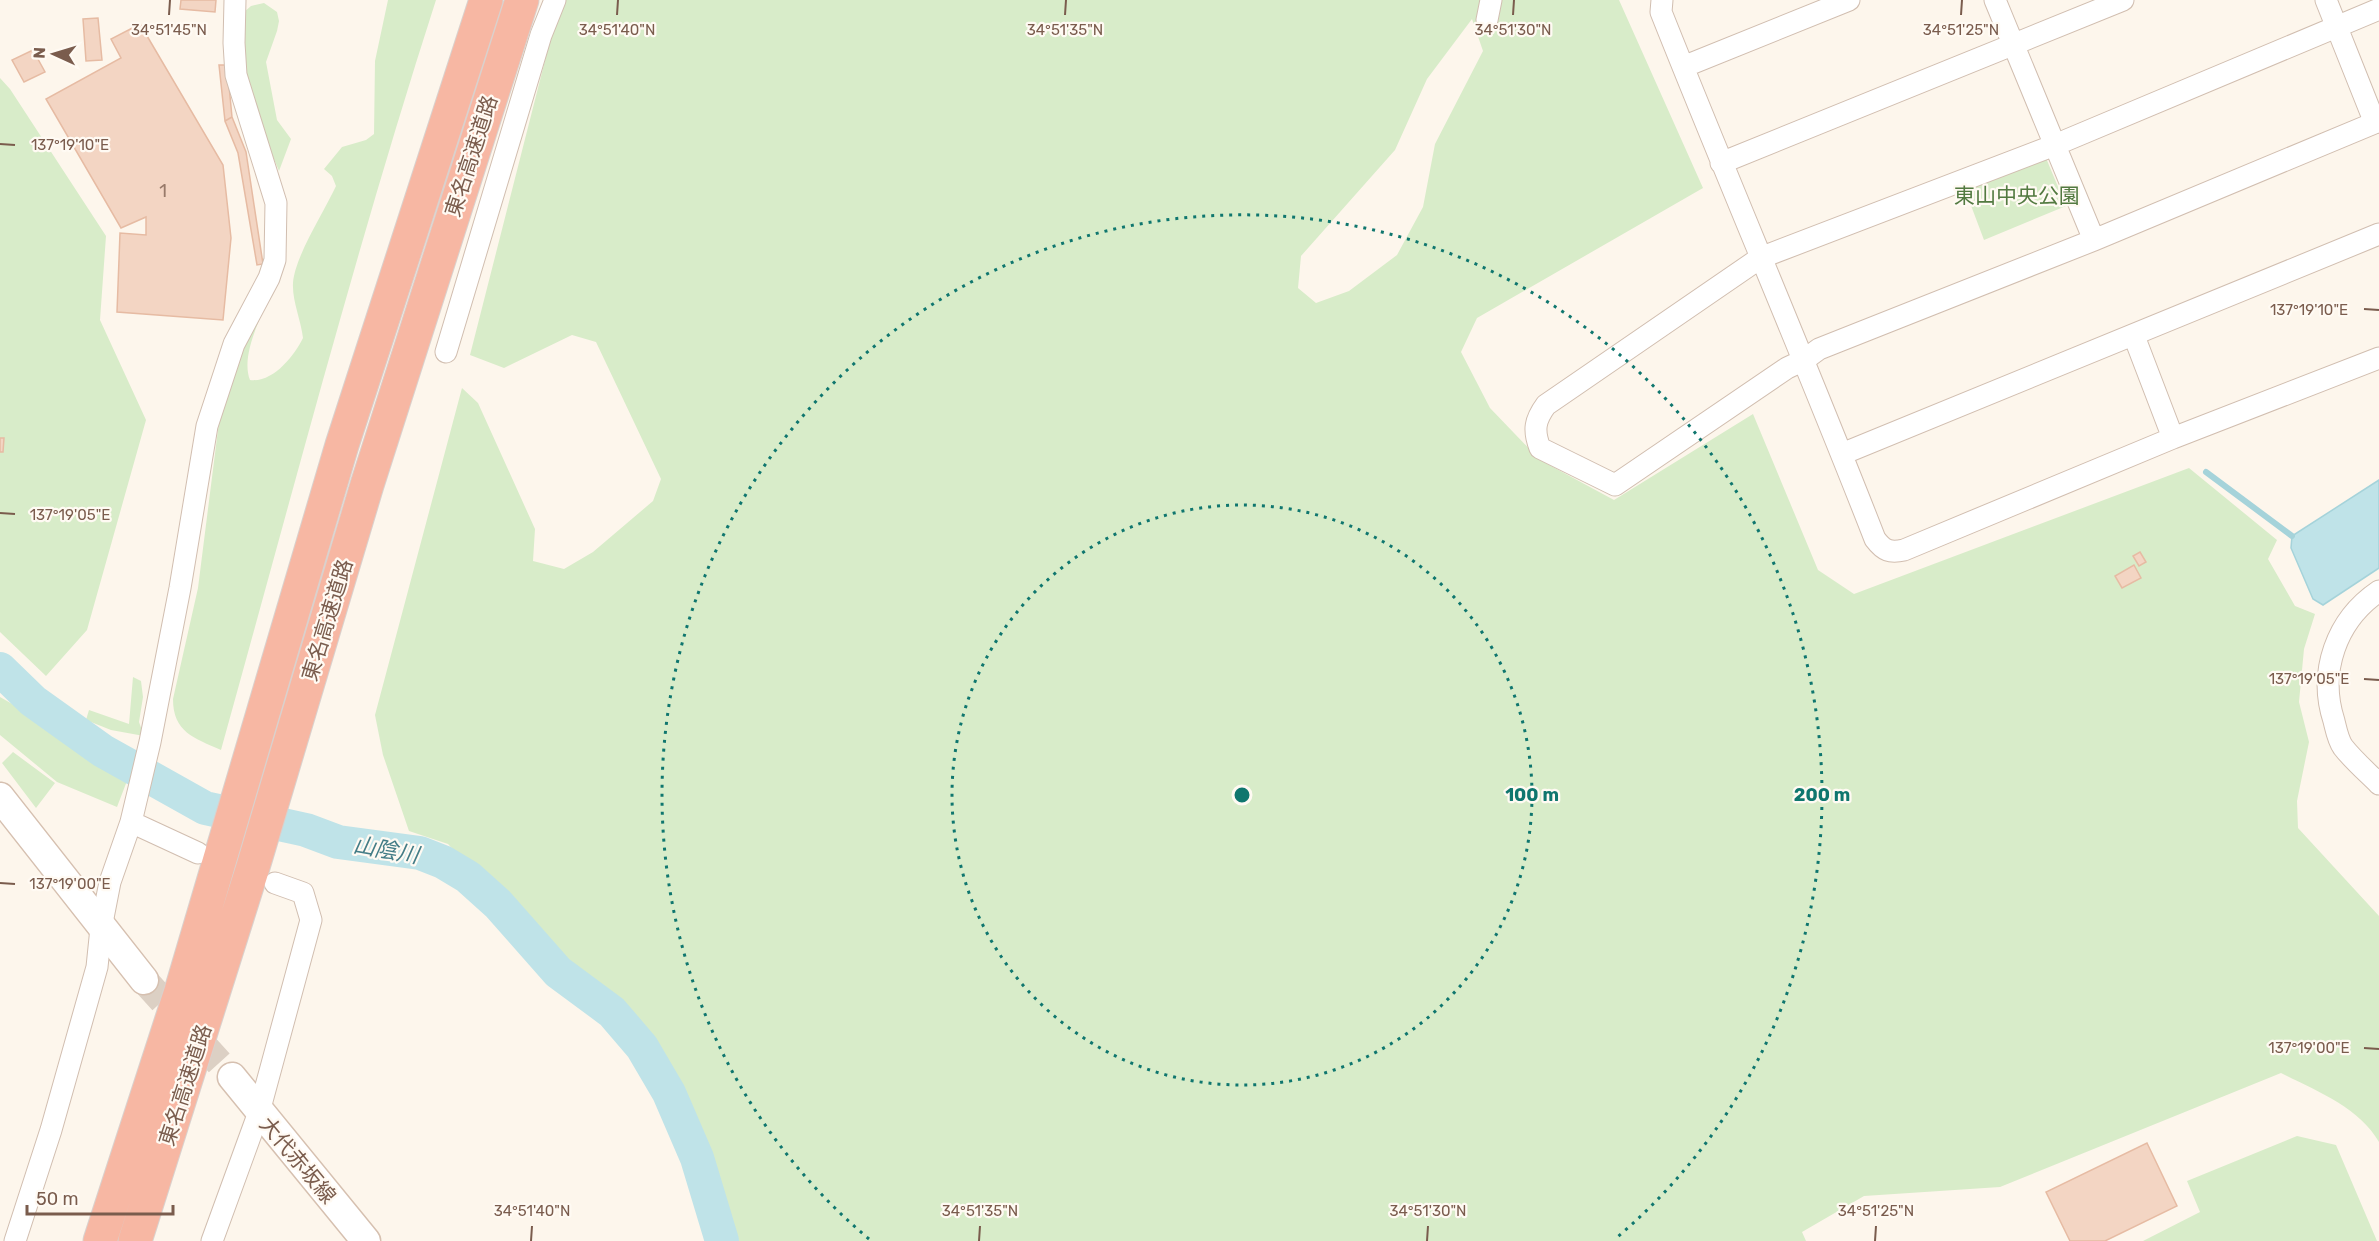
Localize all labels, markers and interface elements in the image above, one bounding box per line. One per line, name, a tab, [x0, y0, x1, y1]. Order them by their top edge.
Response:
text: 34°51'45"N	[131, 21, 207, 39]
text: 34°51'40"N	[579, 21, 655, 39]
text: 34°51'35"N	[1027, 21, 1103, 39]
text: 34°51'30"N	[1474, 21, 1552, 39]
text: 34°51'25"N	[1923, 21, 1999, 39]
north arrow	[24, 24, 84, 84]
text: N	[30, 47, 49, 59]
street label: 東名高速道路	[440, 92, 502, 220]
text: 137°19'10"E	[31, 136, 109, 154]
house number: 1	[159, 180, 167, 202]
park label: 東山中央公園	[1954, 183, 2080, 208]
text: 137°19'10"E	[2270, 301, 2348, 319]
text: 137°19'05"E	[30, 506, 110, 524]
street label: 東名高速道路	[297, 556, 357, 684]
text: 137°19'05"E	[2269, 670, 2349, 688]
text: 100 m	[1505, 784, 1559, 806]
text: 200 m	[1794, 784, 1850, 806]
centre of rings	[1232, 785, 1252, 805]
water label: 山陰川	[351, 831, 423, 869]
text: 137°19'00"E	[29, 875, 111, 893]
street label: 東名高速道路	[154, 1021, 216, 1149]
text: 137°19'00"E	[2268, 1039, 2350, 1057]
street label: 大代赤坂線	[255, 1112, 341, 1208]
scale bar	[27, 1178, 172, 1216]
text: 50 m	[36, 1188, 79, 1210]
text: 34°51'40"N	[494, 1202, 570, 1220]
text: 34°51'35"N	[942, 1202, 1018, 1220]
text: 34°51'30"N	[1389, 1202, 1467, 1220]
text: 34°51'25"N	[1838, 1202, 1914, 1220]

